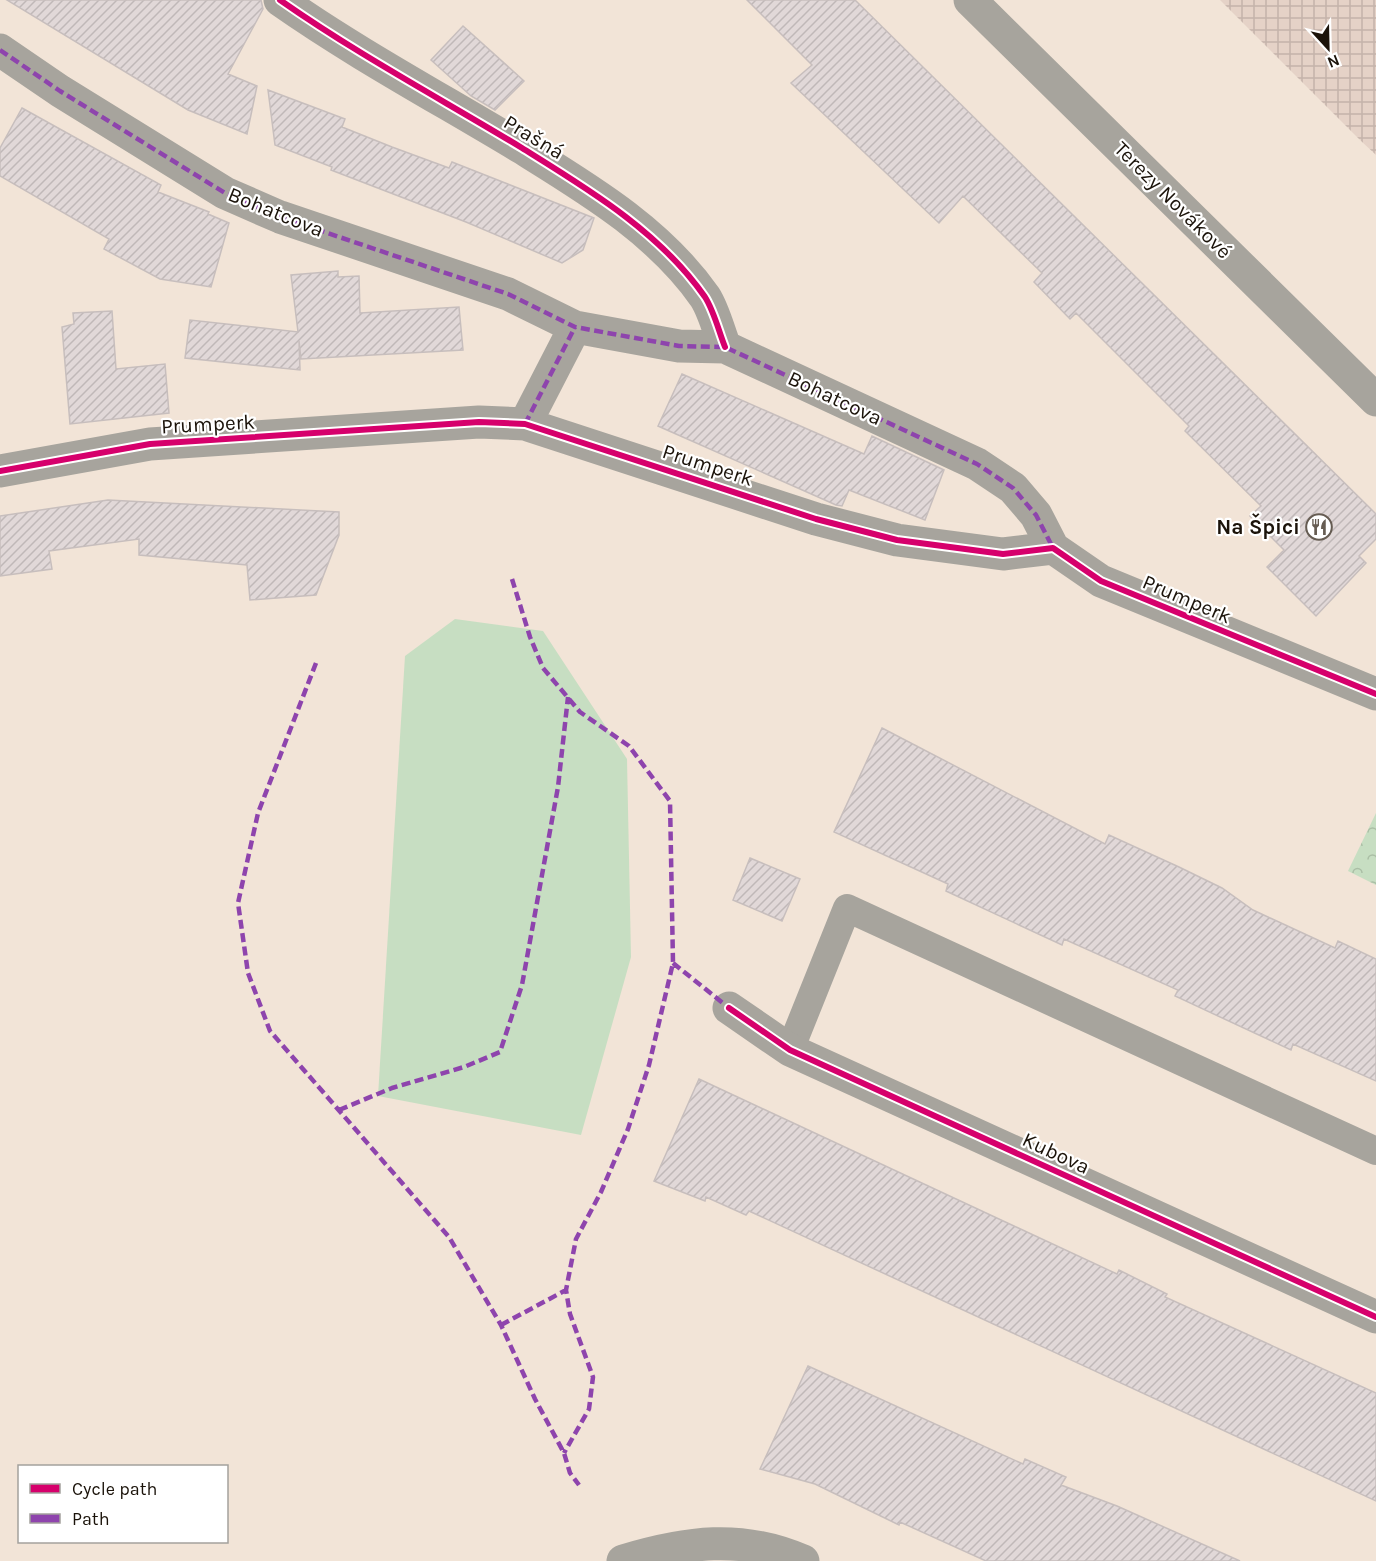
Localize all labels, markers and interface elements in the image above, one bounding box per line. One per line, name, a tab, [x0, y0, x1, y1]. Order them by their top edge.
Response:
north arrow	[1298, 18, 1358, 78]
text: N	[1325, 50, 1342, 72]
street label: Prašná	[500, 110, 568, 164]
street label: Terezy Novákové	[1110, 137, 1236, 263]
street label: Bohatcova	[225, 182, 327, 242]
street label: Bohatcova	[784, 366, 886, 430]
street label: Prumperk	[160, 410, 256, 438]
street label: Prumperk	[660, 439, 757, 491]
restaurant icon: Na Špici	[1304, 512, 1334, 542]
place label: Na Špici	[1216, 513, 1300, 539]
street label: Prumperk	[1139, 570, 1235, 628]
street label: Kubova	[1019, 1127, 1093, 1179]
legend	[18, 1465, 228, 1543]
text: Cycle path	[72, 1478, 157, 1500]
text: Path	[72, 1508, 110, 1530]

